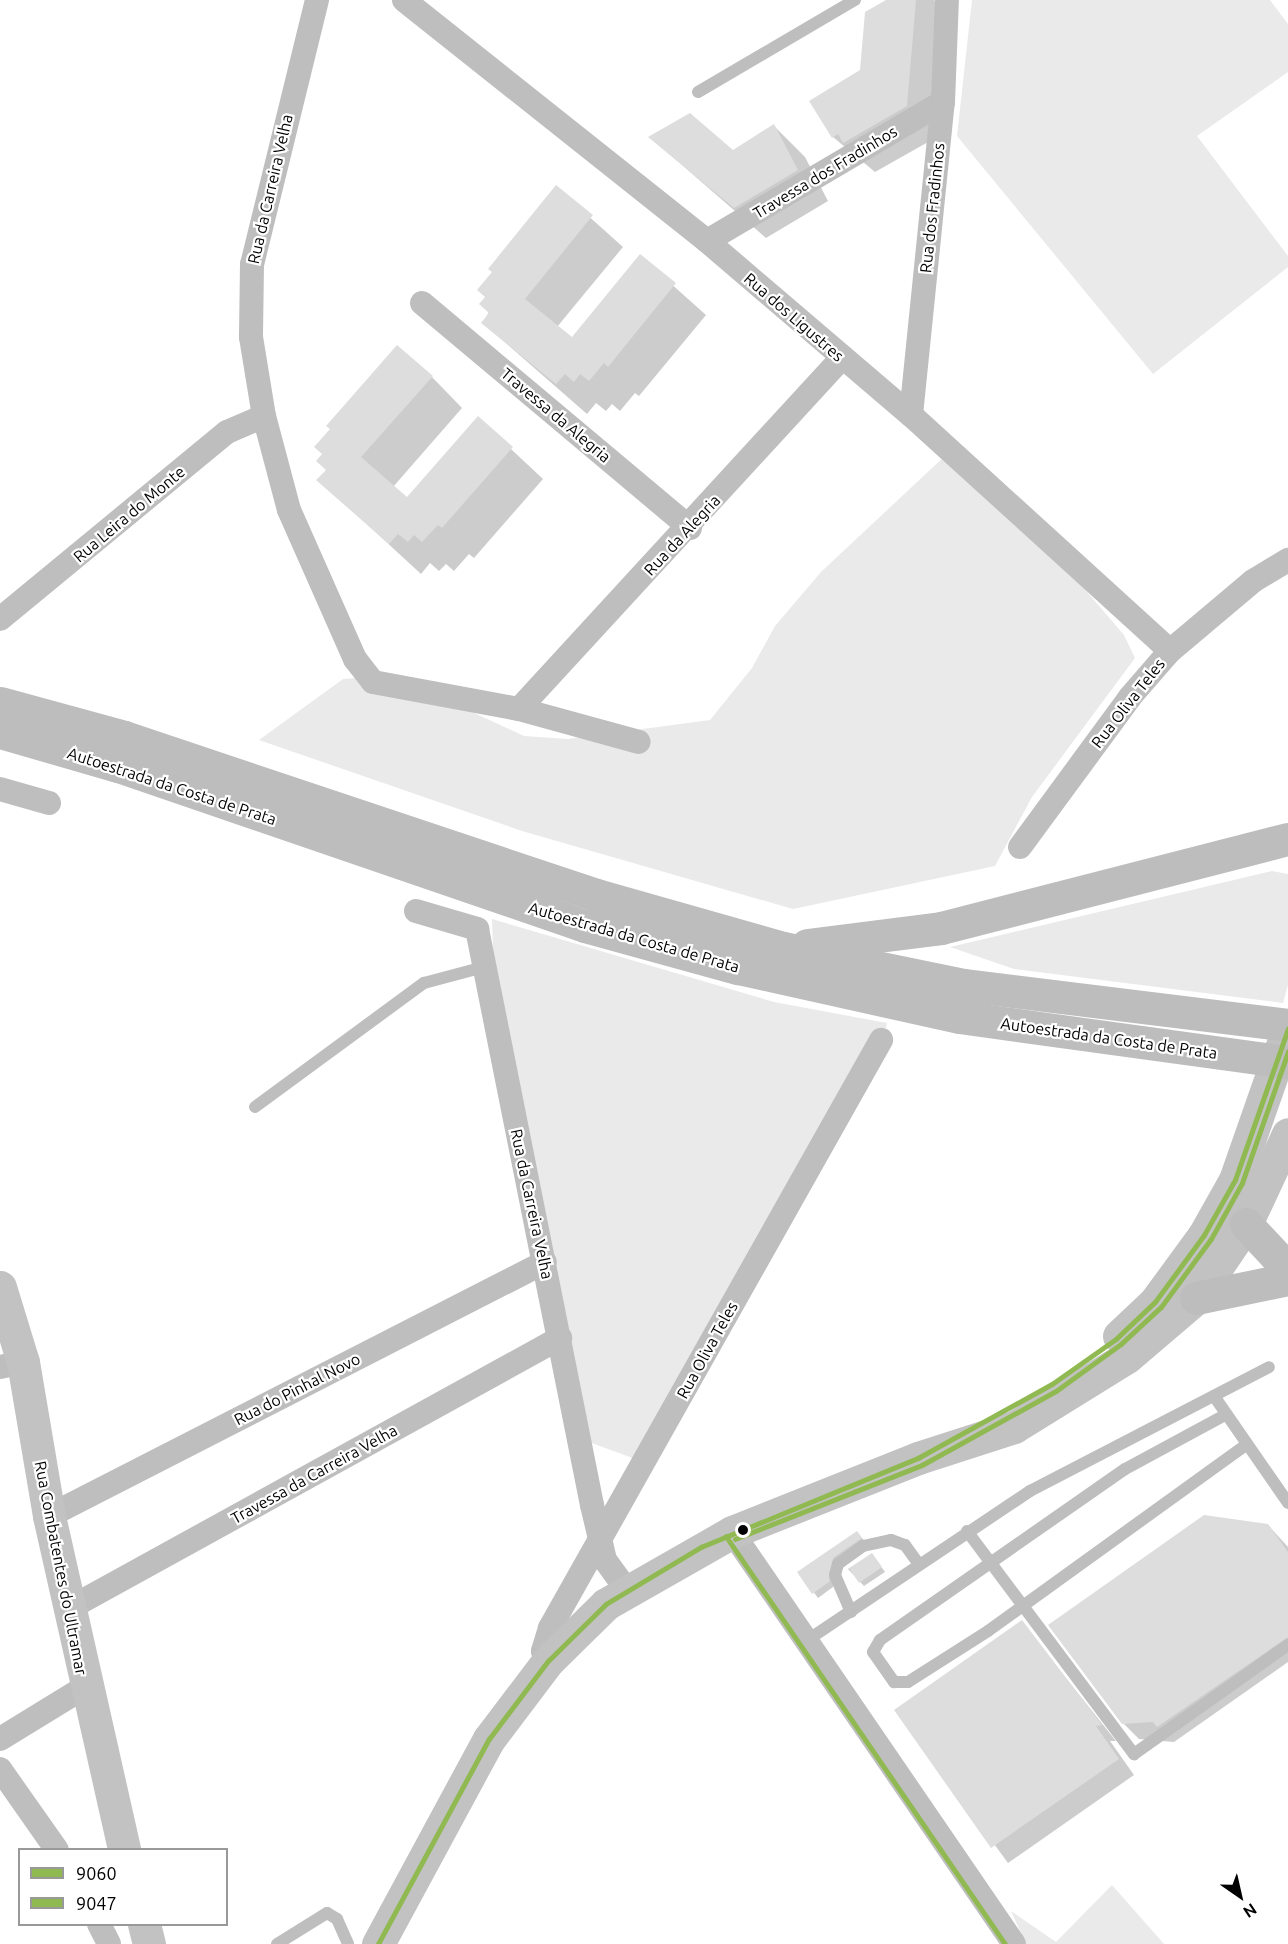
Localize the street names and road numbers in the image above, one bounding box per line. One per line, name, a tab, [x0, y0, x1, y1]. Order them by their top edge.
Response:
street label: Rua da Carreira Velha	[243, 112, 297, 266]
street label: Travessa dos Fradinhos	[750, 121, 900, 223]
street label: Rua dos Fradinhos	[916, 142, 948, 274]
street label: Rua dos Ligustres	[740, 269, 848, 365]
street label: Travessa da Alegria	[497, 364, 615, 466]
street label: Rua Leira do Monte	[69, 462, 189, 566]
street label: Rua da Alegria	[640, 491, 724, 579]
street label: Rua Oliva Teles	[1087, 655, 1169, 751]
street label: Autoestrada da Costa de Prata	[65, 743, 279, 829]
street label: Autoestrada da Costa de Prata	[526, 898, 742, 976]
street label: Autoestrada da Costa de Prata	[1000, 1013, 1218, 1063]
street label: Rua da Carreira Velha	[507, 1127, 557, 1281]
street label: Rua Oliva Teles	[672, 1298, 742, 1402]
street label: Rua do Pinhal Novo	[231, 1349, 363, 1429]
street label: Travessa da Carreira Velha	[228, 1420, 400, 1528]
street label: Rua Combatentes do Ultramar	[31, 1459, 91, 1677]

